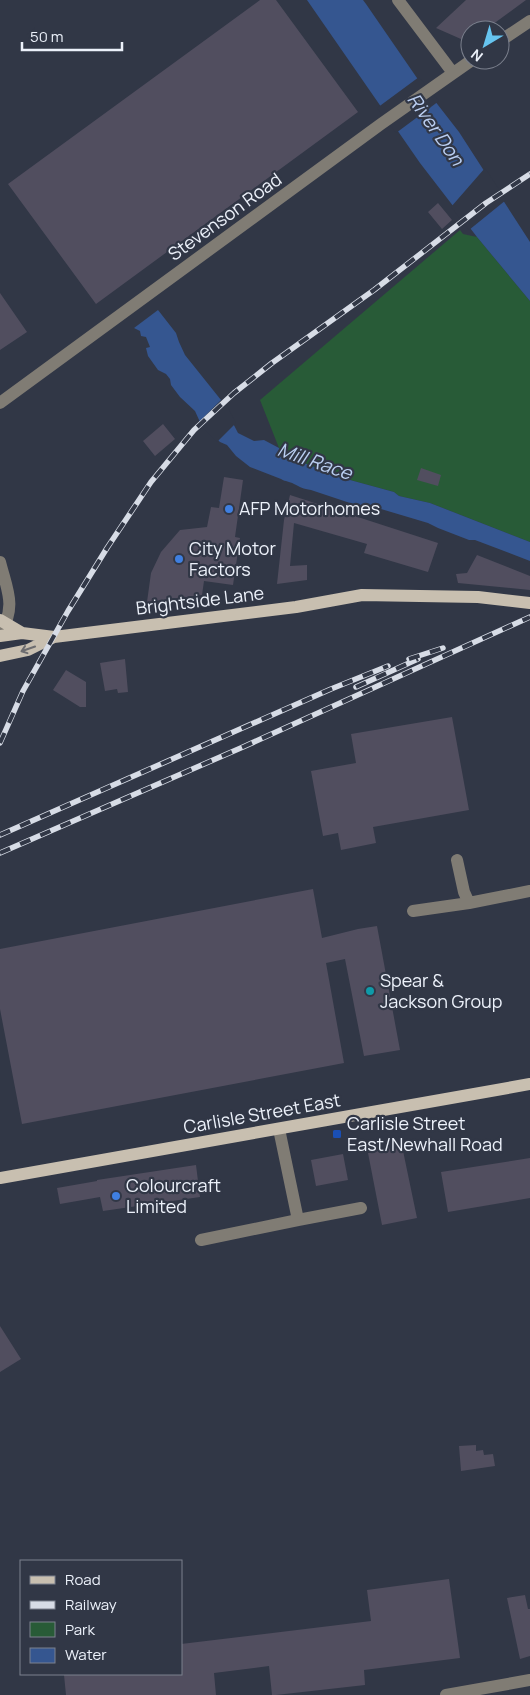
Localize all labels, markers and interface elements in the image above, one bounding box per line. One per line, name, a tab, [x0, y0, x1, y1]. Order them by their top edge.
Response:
scale bar	[22, 20, 122, 52]
north arrow	[460, 20, 510, 70]
text: 50 m	[30, 26, 64, 47]
text: N	[467, 45, 487, 66]
water label: River Don	[402, 88, 471, 171]
street label: Stevenson Road	[163, 167, 286, 266]
water label: Mill Race	[274, 436, 357, 486]
place label: AFP Motorhomes	[239, 496, 380, 520]
marker: AFP Motorhomes	[223, 503, 235, 515]
place label: City Motor Factors	[189, 536, 276, 581]
marker: City Motor Factors	[173, 553, 185, 565]
street label: Brightside Lane	[134, 580, 265, 620]
one-way arrow	[20, 645, 36, 654]
place label: Spear & Jackson Group	[380, 968, 502, 1013]
marker: Spear & Jackson Group	[364, 985, 376, 997]
street label: Carlisle Street East	[181, 1087, 342, 1139]
place label: Carlisle Street East/Newhall Road	[347, 1111, 503, 1156]
marker: Carlisle Street East/Newhall Road	[331, 1128, 343, 1140]
place label: Colourcraft Limited	[126, 1173, 221, 1218]
marker: Colourcraft Limited	[110, 1190, 122, 1202]
legend	[20, 1560, 182, 1675]
text: Road	[65, 1569, 101, 1590]
text: Railway	[65, 1594, 117, 1615]
text: Park	[65, 1619, 95, 1640]
text: Water	[65, 1644, 107, 1665]

